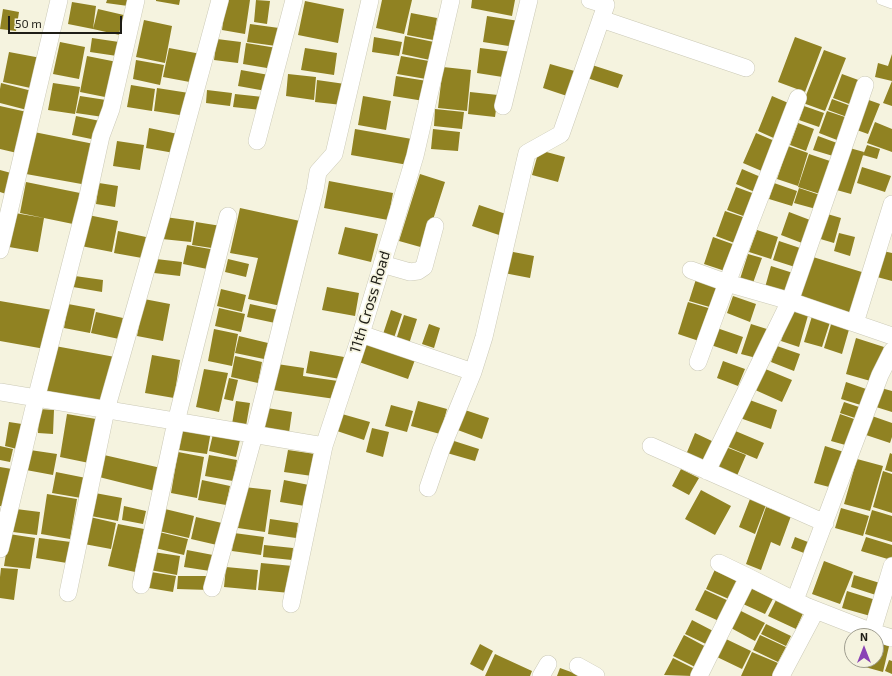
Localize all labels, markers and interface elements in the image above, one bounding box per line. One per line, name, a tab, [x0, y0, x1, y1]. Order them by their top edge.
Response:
scale bar	[10, 8, 124, 34]
text: 50 m	[15, 16, 42, 30]
street label: 11th Cross Road	[346, 249, 394, 355]
north arrow	[844, 628, 884, 668]
text: N	[860, 630, 868, 643]

